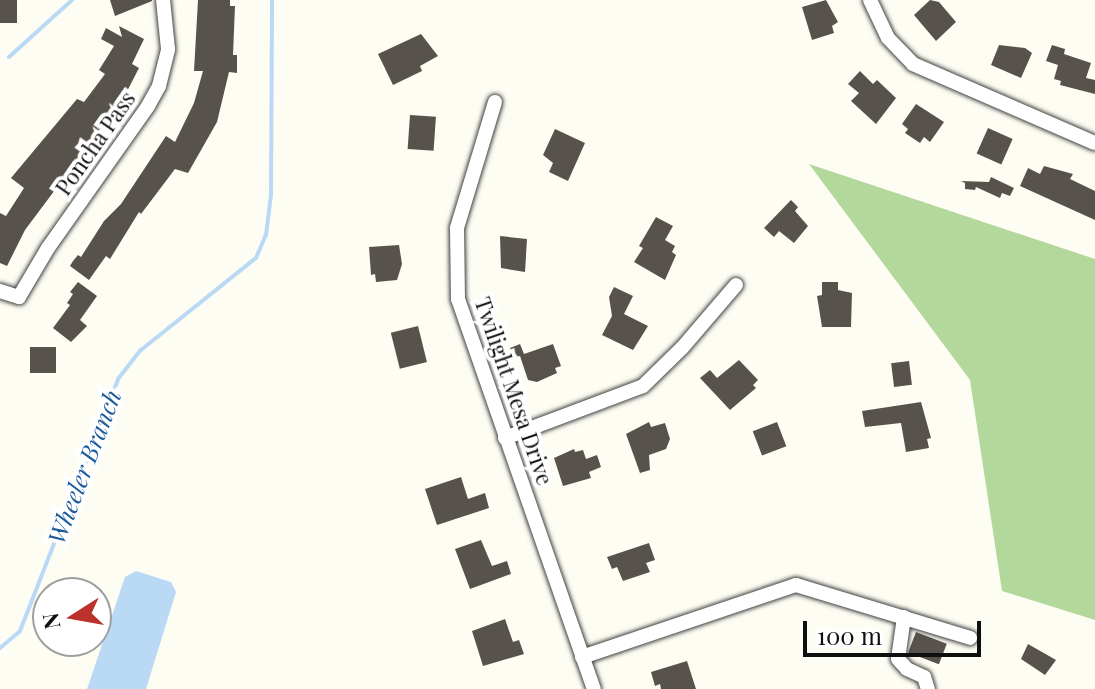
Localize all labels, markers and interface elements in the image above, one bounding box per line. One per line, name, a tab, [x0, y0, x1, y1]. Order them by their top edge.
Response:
street label: Poncha Pass	[49, 86, 141, 200]
street label: Twilight Mesa Drive	[469, 293, 559, 489]
water label: Wheeler Branch	[41, 386, 127, 548]
north arrow	[32, 577, 112, 657]
scale bar	[807, 605, 985, 655]
text: N	[34, 611, 67, 632]
text: 100 m	[817, 619, 882, 651]

